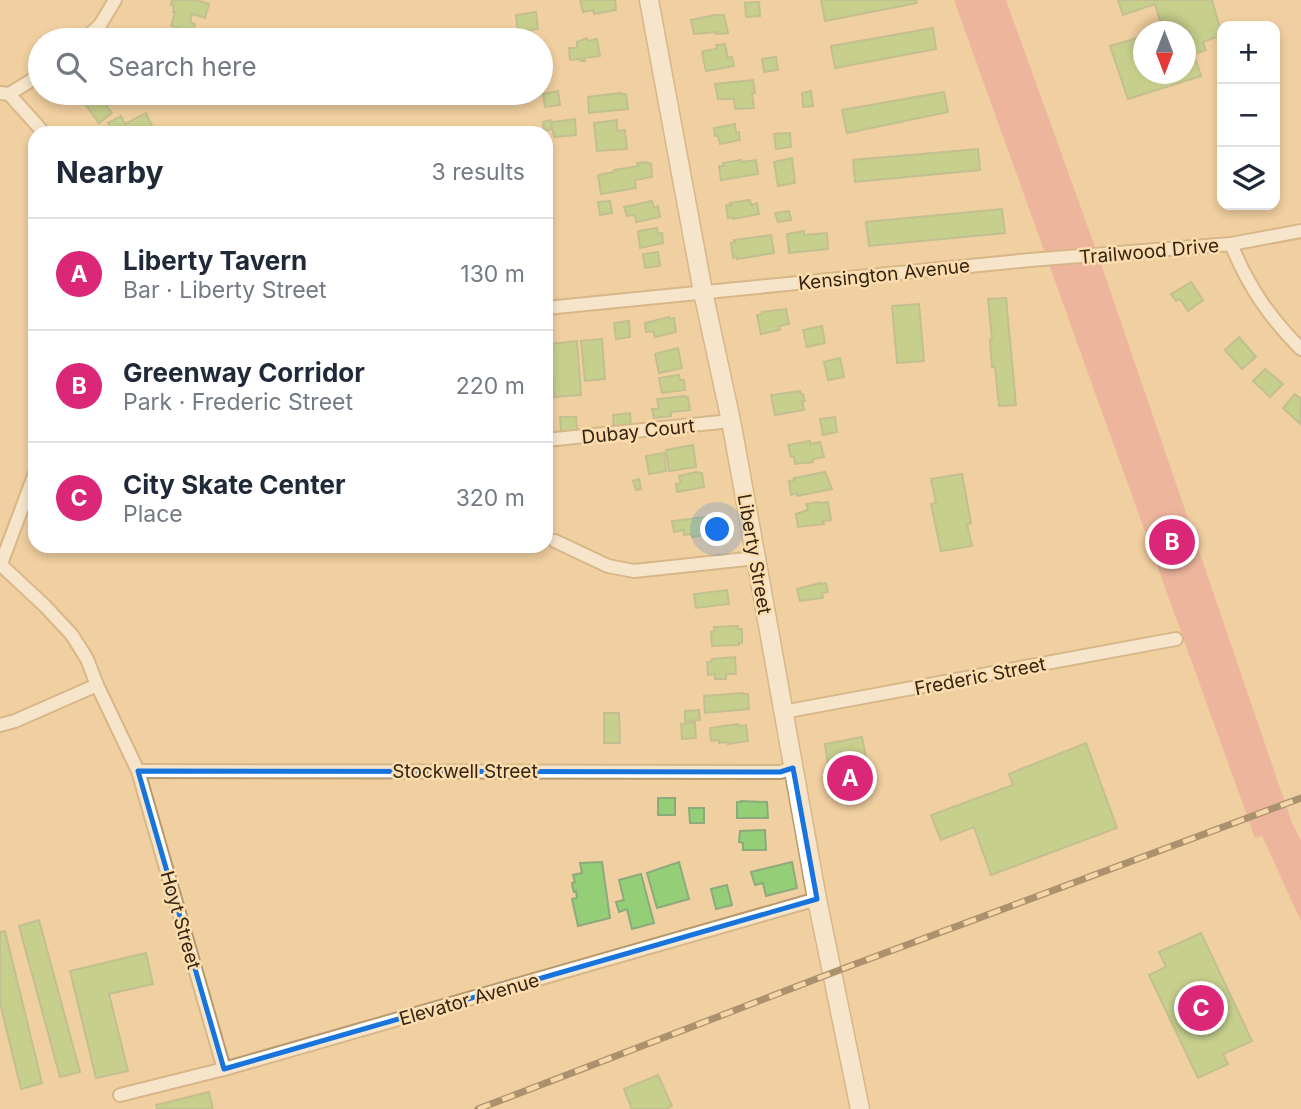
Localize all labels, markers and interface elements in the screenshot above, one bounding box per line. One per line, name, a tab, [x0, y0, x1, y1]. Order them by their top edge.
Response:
north arrow	[1133, 21, 1196, 84]
map controls	[1217, 21, 1280, 210]
button: +	[1217, 21, 1280, 84]
search box	[28, 28, 553, 105]
icon: search	[52, 48, 90, 86]
text: Search here	[108, 51, 257, 82]
button: −	[1217, 84, 1280, 147]
button: layers	[1217, 147, 1280, 210]
text: Nearby	[56, 154, 164, 190]
text: 3 results	[432, 158, 525, 186]
street label: Trailwood Drive	[1078, 234, 1220, 269]
text: Liberty Tavern	[123, 245, 307, 276]
street label: Kensington Avenue	[797, 254, 971, 295]
text: A	[70, 260, 88, 288]
text: 130 m	[460, 260, 525, 288]
text: Bar · Liberty Street	[123, 276, 327, 304]
text: Greenway Corridor	[123, 357, 365, 388]
text: B	[71, 372, 87, 400]
text: 220 m	[456, 372, 525, 400]
text: Park · Frederic Street	[123, 388, 353, 416]
street label: Dubay Court	[580, 414, 696, 449]
text: City Skate Center	[123, 469, 346, 500]
text: C	[70, 484, 88, 512]
text: 320 m	[456, 484, 525, 512]
street label: Liberty Street	[733, 492, 776, 616]
text: Place	[123, 500, 183, 528]
your location	[700, 512, 734, 546]
pin: B	[1149, 516, 1195, 568]
street label: Frederic Street	[913, 652, 1048, 700]
pin: A	[827, 752, 873, 804]
street label: Stockwell Street	[392, 760, 538, 783]
street label: Hoyt Street	[156, 868, 206, 972]
street label: Elevator Avenue	[396, 968, 542, 1030]
pin: C	[1178, 982, 1224, 1034]

